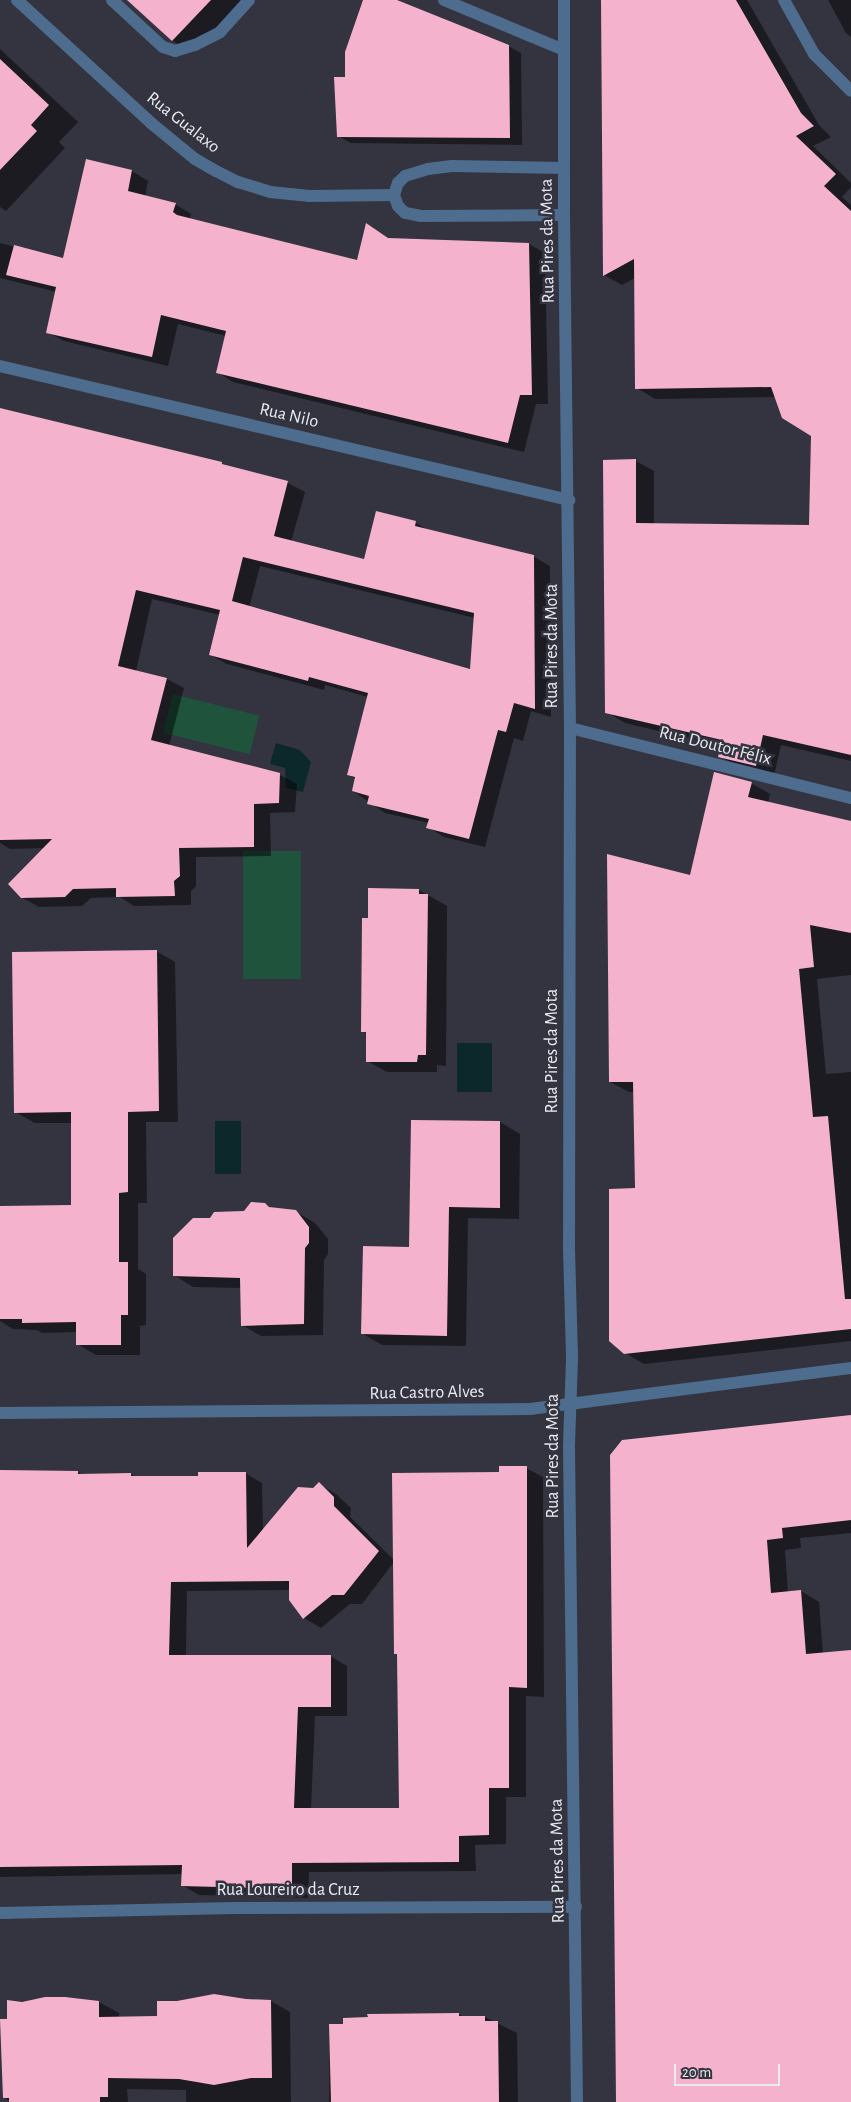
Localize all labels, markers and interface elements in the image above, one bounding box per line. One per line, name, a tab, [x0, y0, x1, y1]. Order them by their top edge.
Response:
street label: Rua Gualaxo	[142, 88, 224, 158]
street label: Rua Pires da Mota	[536, 178, 560, 304]
street label: Rua Nilo	[257, 399, 321, 433]
street label: Rua Pires da Mota	[541, 584, 563, 708]
street label: Rua Doutor Félix	[657, 722, 773, 770]
street label: Rua Pires da Mota	[541, 989, 563, 1113]
street label: Rua Castro Alves	[369, 1381, 485, 1405]
street label: Rua Pires da Mota	[542, 1394, 564, 1518]
street label: Rua Pires da Mota	[546, 1798, 570, 1924]
street label: Rua Loureiro da Cruz	[216, 1879, 360, 1901]
scale bar	[676, 2054, 782, 2086]
text: 20 m	[682, 2065, 711, 2080]

